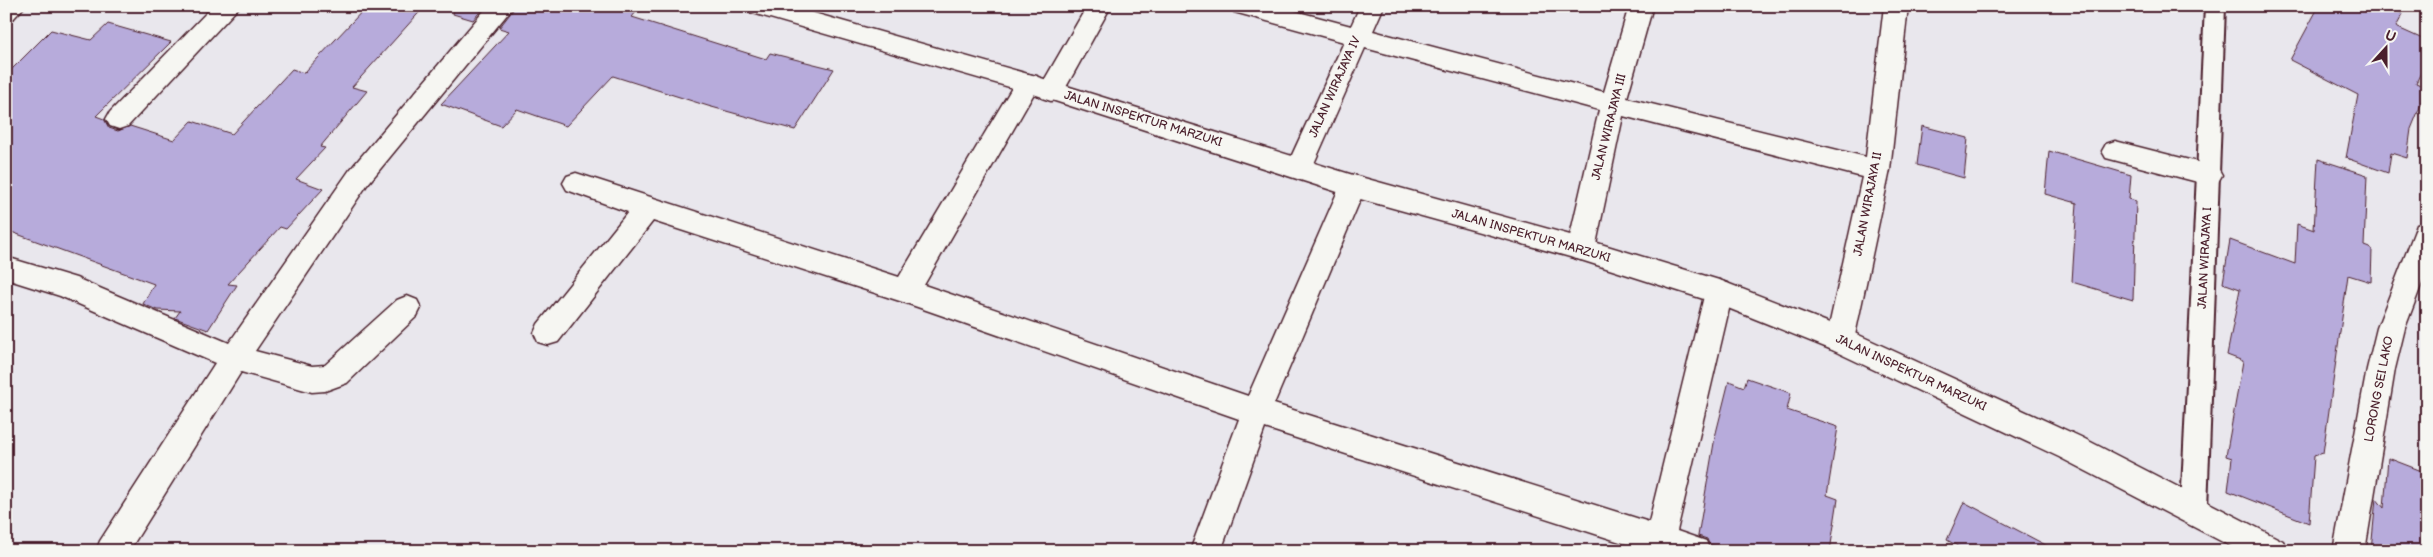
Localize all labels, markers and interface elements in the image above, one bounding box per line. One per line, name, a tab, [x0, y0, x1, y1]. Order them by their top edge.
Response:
north arrow	[2360, 22, 2410, 72]
text: U	[2383, 27, 2398, 46]
street label: JALAN WIRAJAYA IV	[1306, 34, 1364, 140]
street label: JALAN WIRAJAYA III	[1589, 72, 1630, 182]
street label: JALAN INSPEKTUR MARZUKI	[1062, 88, 1224, 150]
street label: JALAN WIRAJAYA II	[1851, 151, 1885, 257]
street label: JALAN INSPEKTUR MARZUKI	[1450, 206, 1612, 266]
street label: JALAN WIRAJAYA I	[2195, 206, 2215, 309]
street label: JALAN INSPEKTUR MARZUKI	[1833, 331, 1989, 415]
street label: LORONG SEI LAKO	[2361, 335, 2397, 443]

